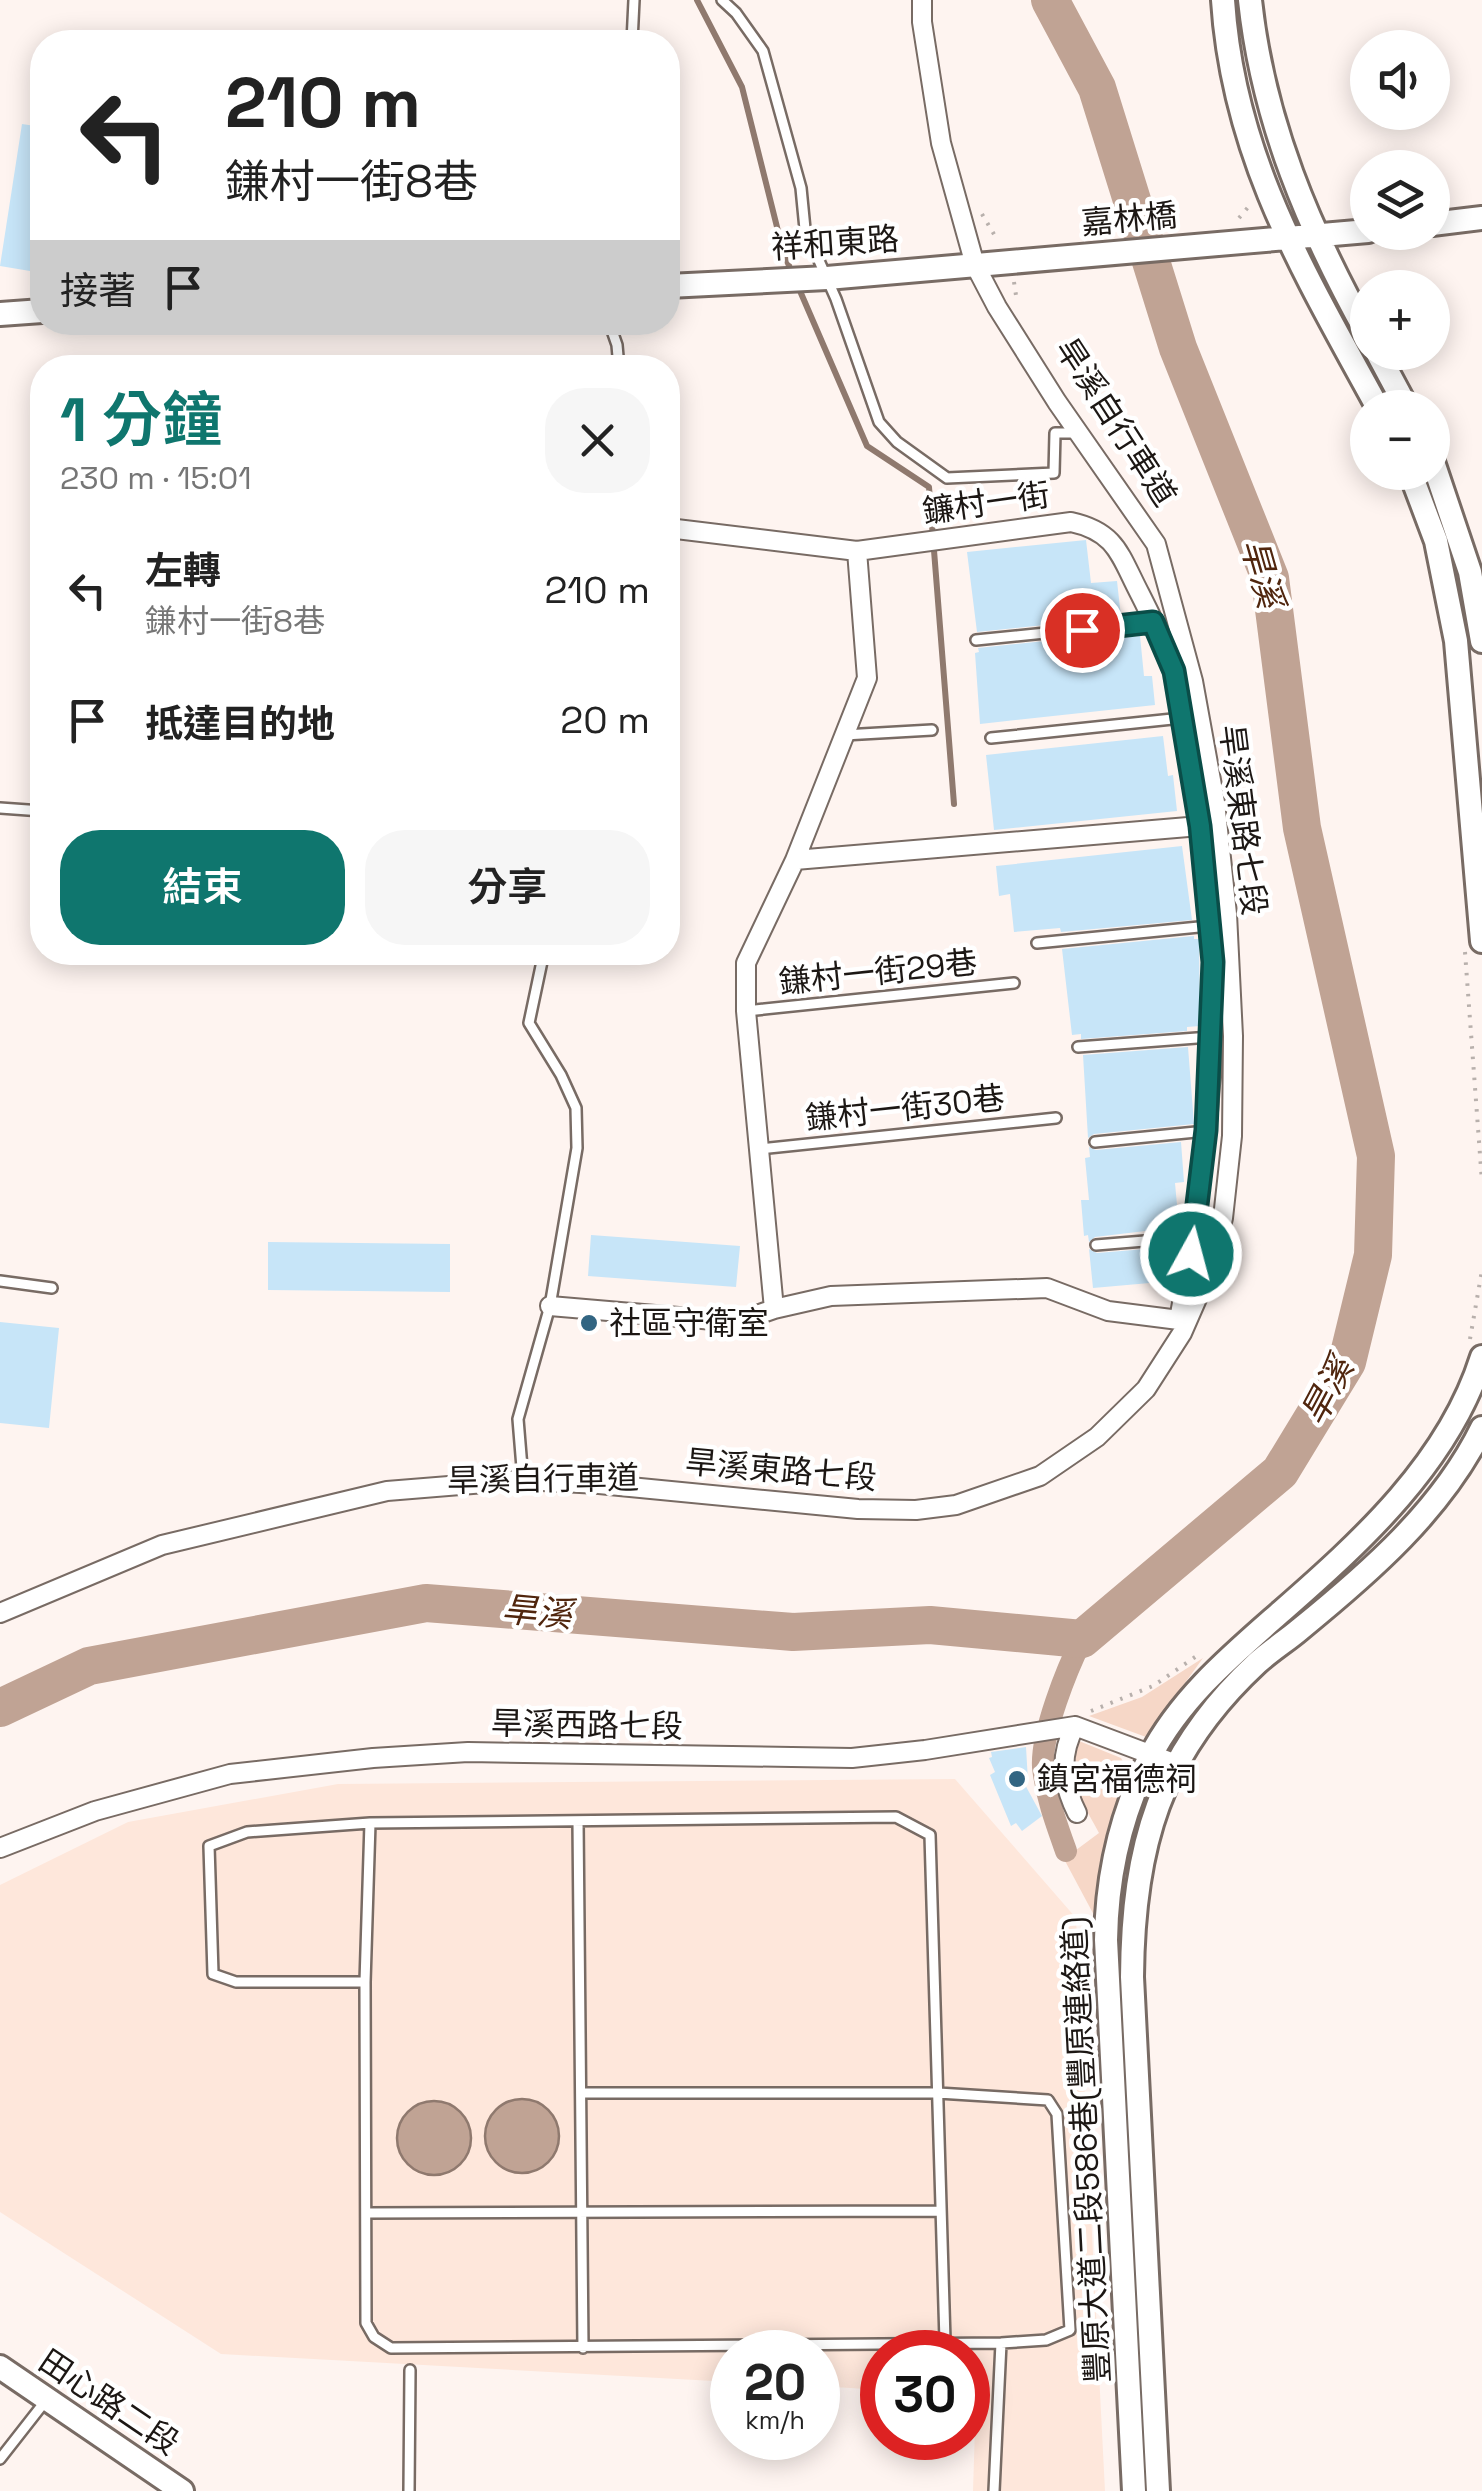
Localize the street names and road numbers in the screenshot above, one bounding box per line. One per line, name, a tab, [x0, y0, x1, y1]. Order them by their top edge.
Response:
street label: 嘉林橋	[1079, 195, 1179, 243]
street label: 祥和東路	[770, 219, 900, 267]
street label: 旱溪自行車道	[1047, 331, 1185, 513]
street label: 鐮村一街	[920, 474, 1052, 532]
street label: 旱溪東路七段	[1211, 722, 1275, 918]
street label: 鎌村一街29巷	[777, 942, 979, 1002]
street label: 鎌村一街30巷	[804, 1078, 1006, 1138]
street label: 旱溪東路七段	[684, 1442, 878, 1498]
street label: 旱溪自行車道	[447, 1457, 639, 1501]
street label: 旱溪西路七段	[491, 1703, 683, 1747]
street label: 豐原大道二段586巷(豐原連絡道)	[1054, 1916, 1118, 2384]
street label: 田心路二段	[31, 2341, 187, 2463]

